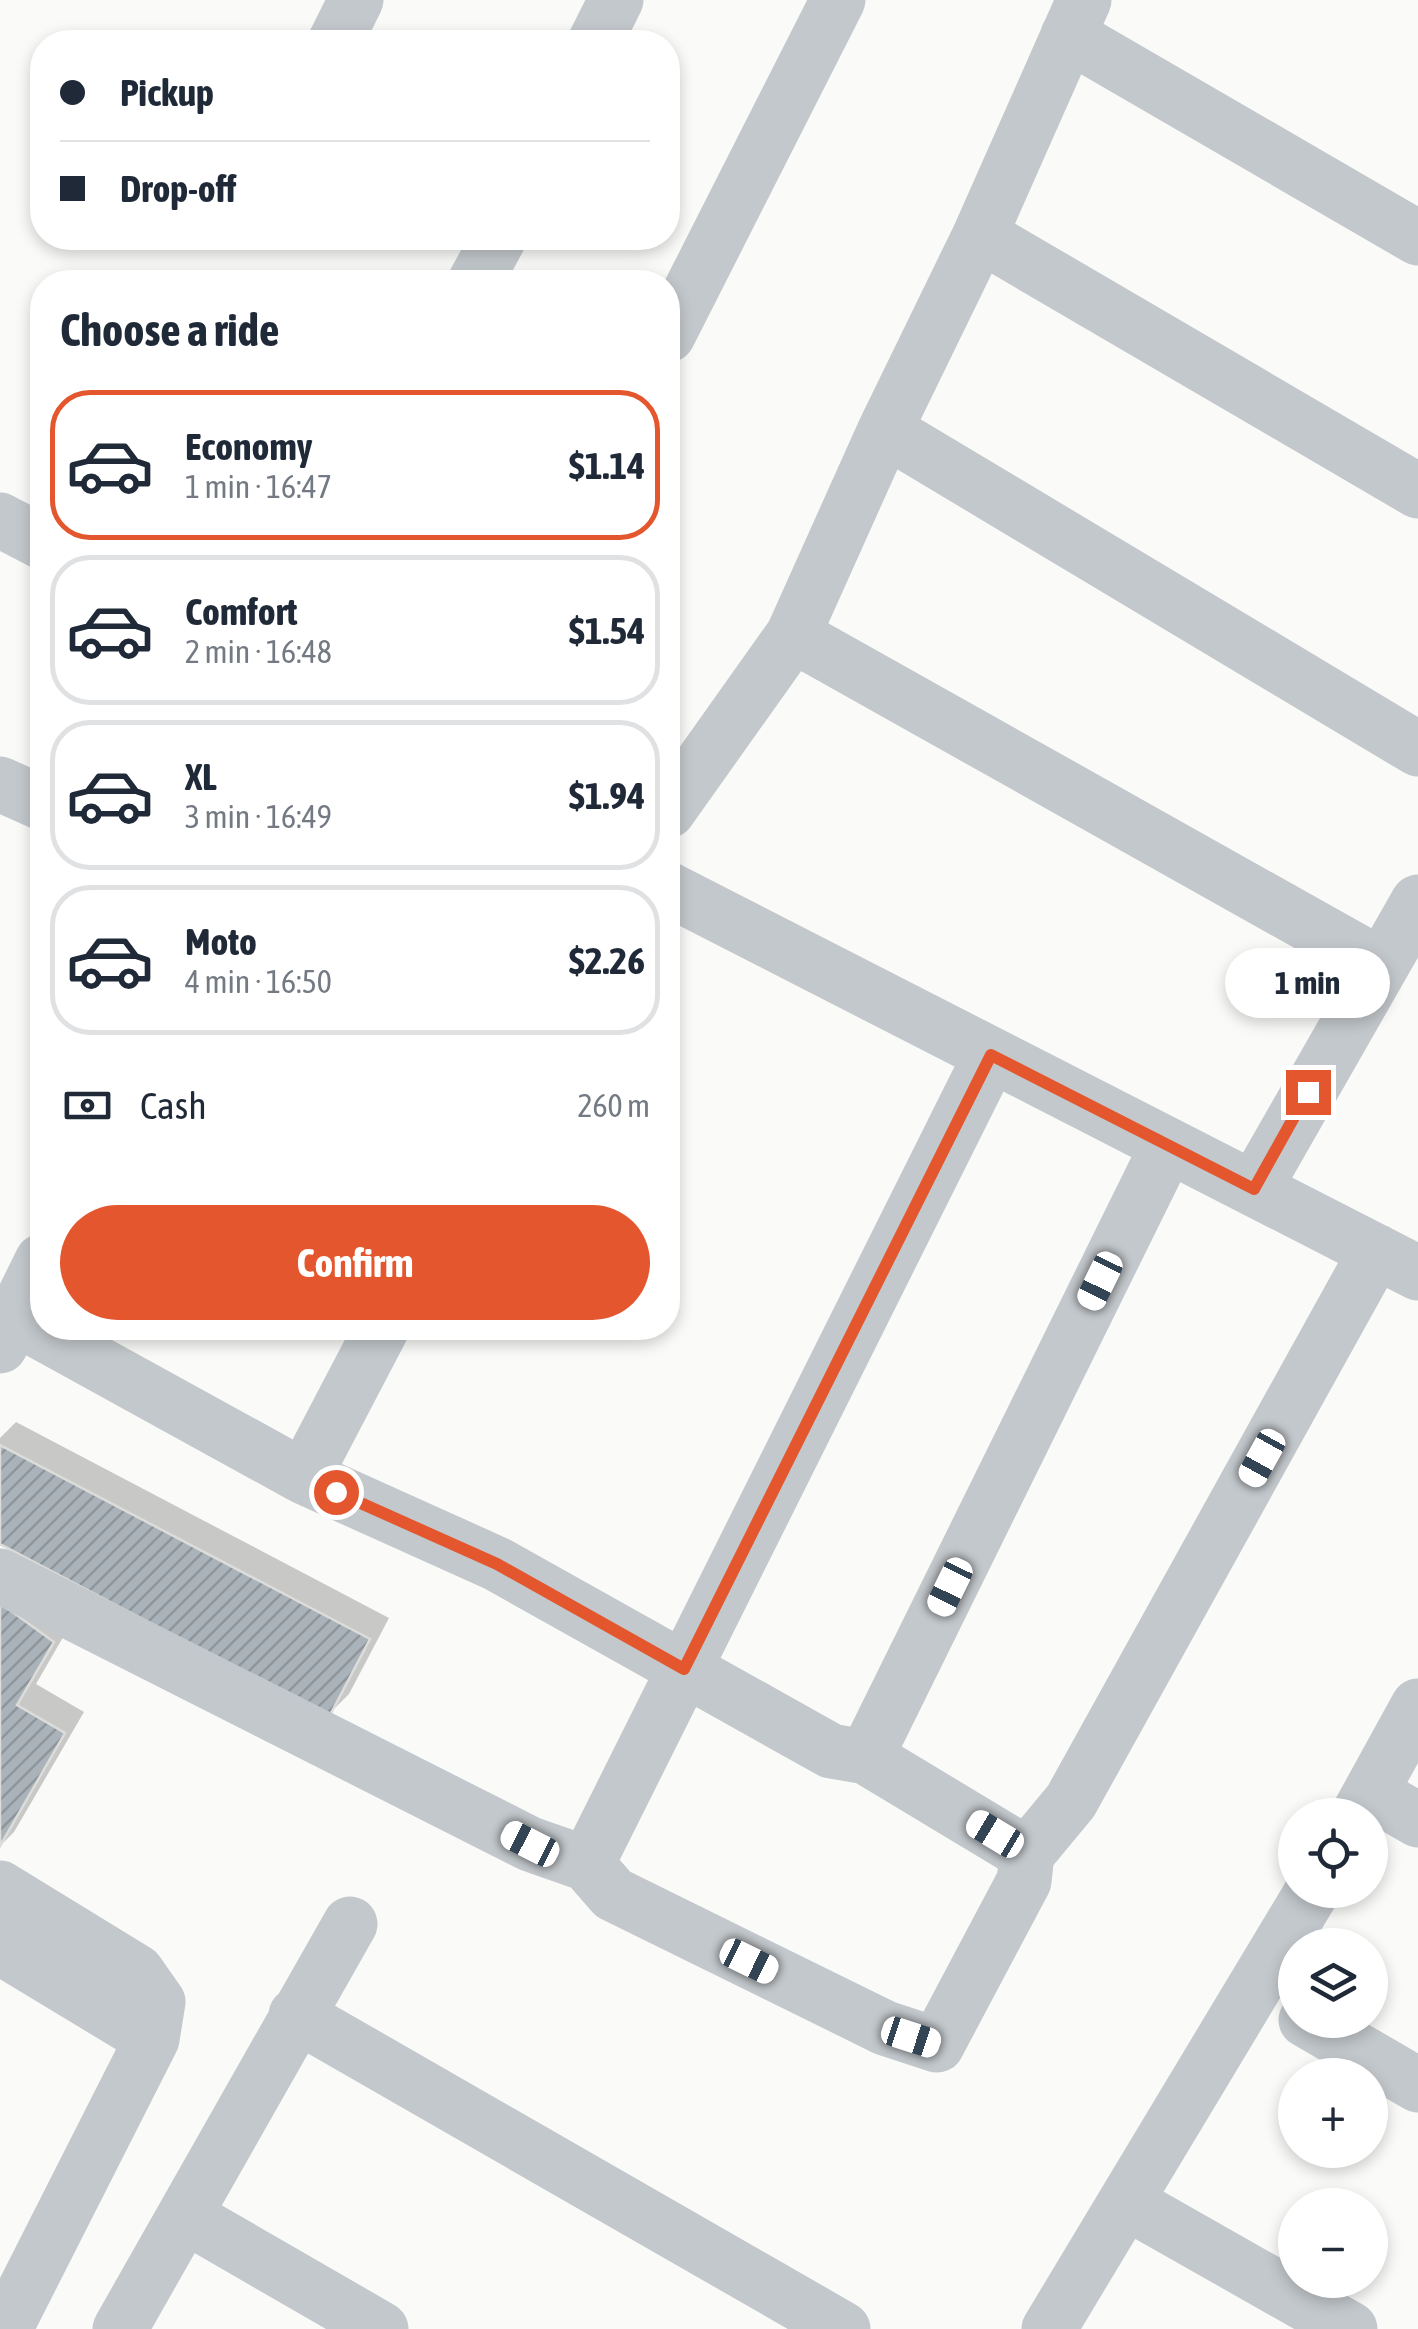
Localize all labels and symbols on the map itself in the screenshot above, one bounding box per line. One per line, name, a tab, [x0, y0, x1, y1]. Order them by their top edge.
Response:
callout: 1 min	[1226, 947, 1390, 1017]
route end	[1286, 1070, 1331, 1115]
car	[1073, 1247, 1127, 1315]
car	[1234, 1424, 1290, 1492]
route start	[314, 1470, 359, 1515]
car	[923, 1553, 977, 1621]
car	[962, 1806, 1028, 1862]
car	[496, 1817, 564, 1871]
car	[715, 1934, 783, 1988]
car	[878, 2013, 944, 2061]

